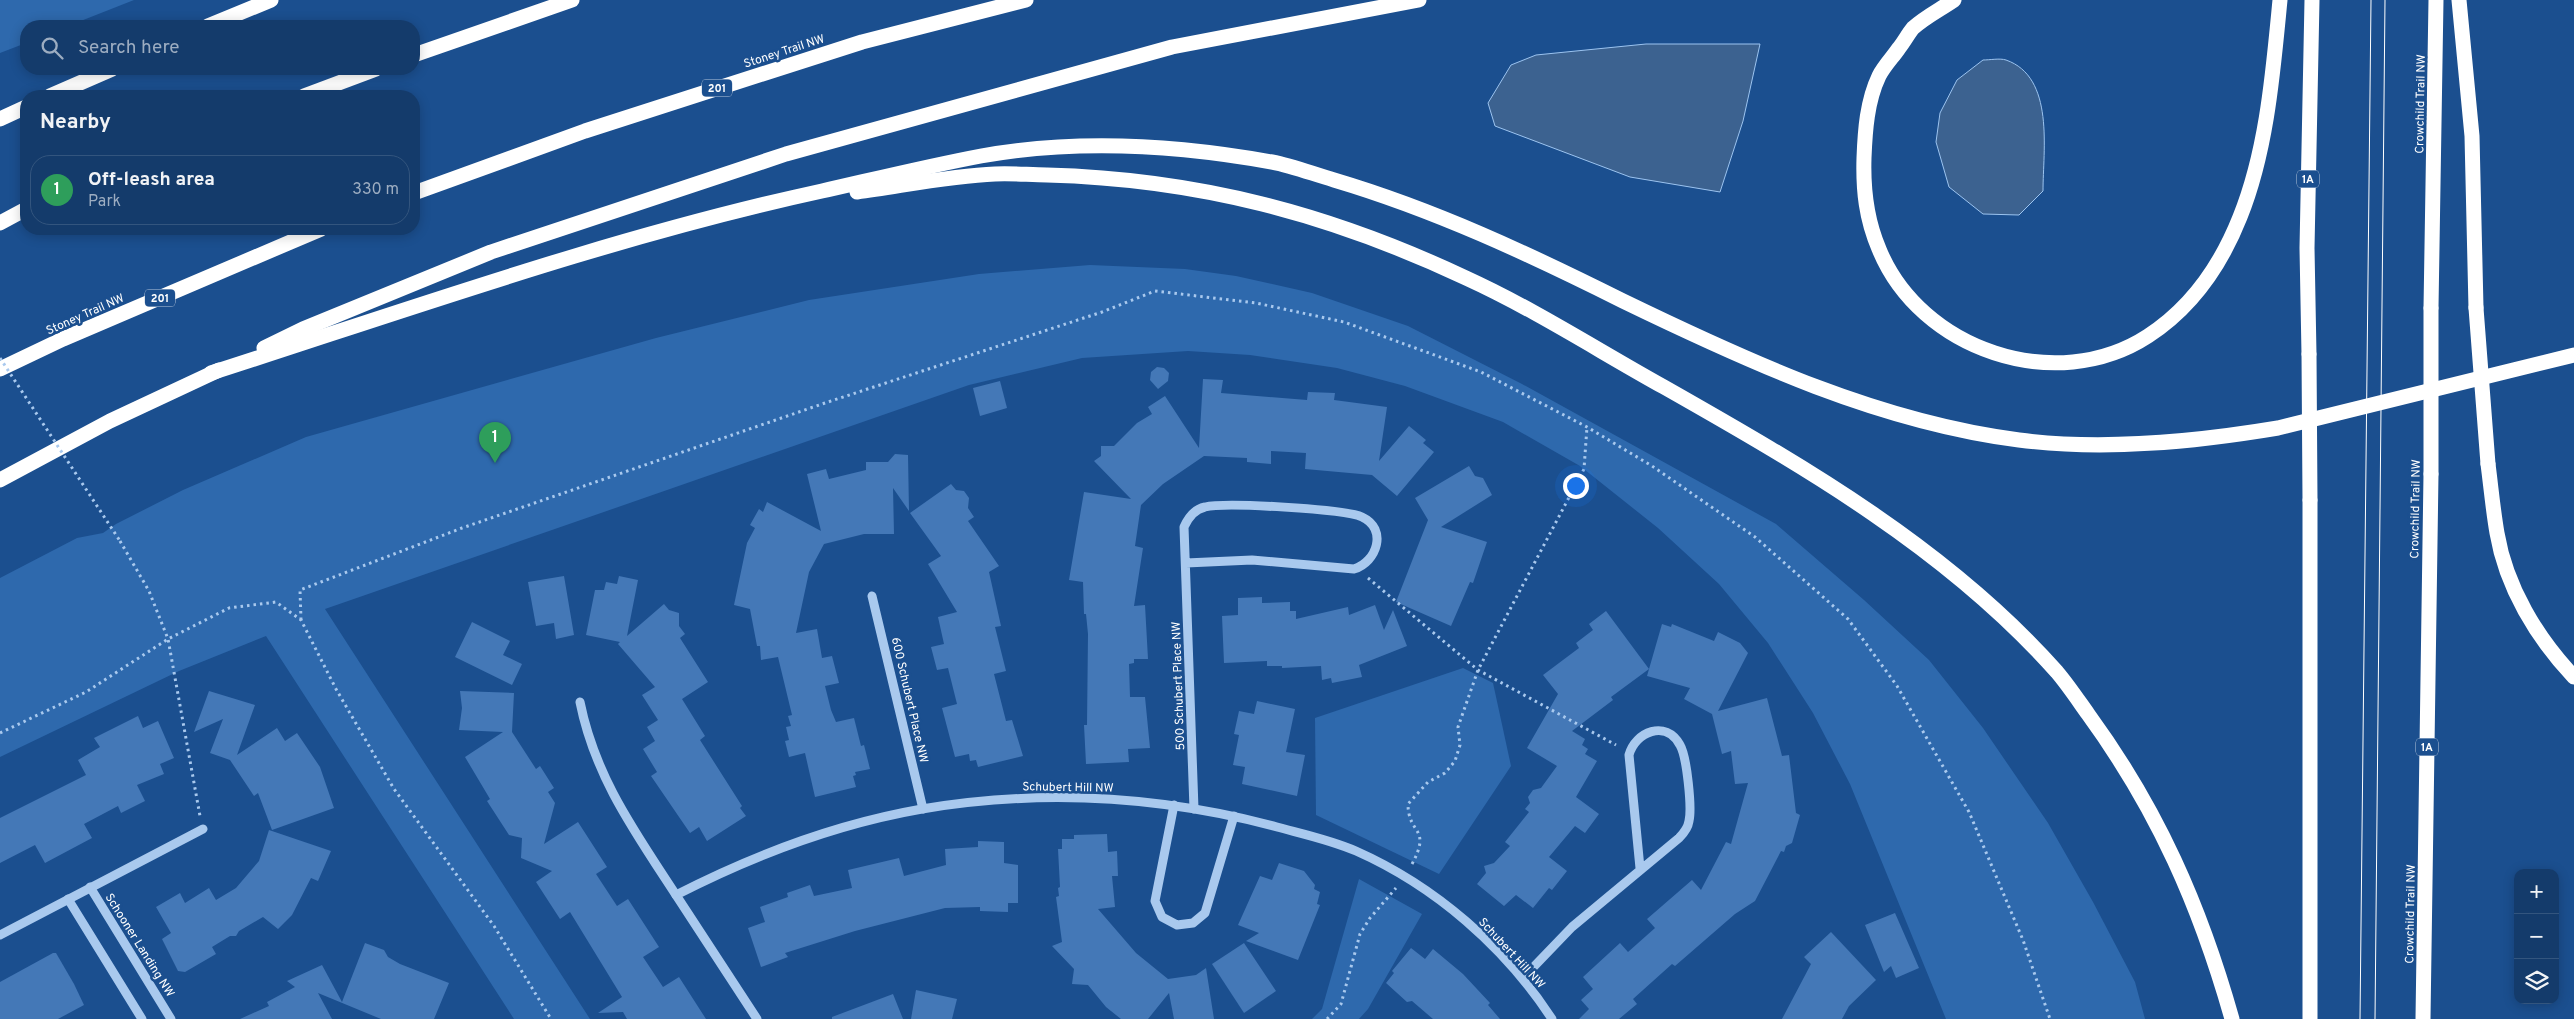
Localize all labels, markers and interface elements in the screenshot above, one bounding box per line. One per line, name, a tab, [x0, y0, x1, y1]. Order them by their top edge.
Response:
search box	[20, 20, 420, 75]
street label: Stoney Trail NW	[742, 31, 827, 73]
icon: search	[38, 34, 66, 62]
text: Search here	[78, 36, 180, 60]
street label: Crowchild Trail NW	[2412, 54, 2430, 154]
road number: 201	[702, 80, 732, 96]
text: Nearby	[40, 109, 111, 136]
text: Off-leash area	[88, 168, 215, 192]
road number: 1A	[2297, 170, 2319, 188]
text: 1	[54, 180, 60, 200]
text: 330 m	[352, 180, 399, 200]
text: Park	[88, 192, 121, 212]
street label: Stoney Trail NW	[44, 290, 127, 339]
road number: 201	[145, 290, 175, 306]
pin: 1	[479, 422, 511, 463]
street label: Crowchild Trail NW	[2407, 459, 2425, 559]
your location	[1563, 473, 1589, 499]
street label: 500 Schubert Place NW	[1169, 621, 1189, 751]
street label: 600 Schubert Place NW	[887, 636, 931, 765]
road number: 1A	[2416, 739, 2438, 756]
street label: Schubert Hill NW	[1022, 779, 1114, 797]
street label: Crowchild Trail NW	[2402, 864, 2420, 964]
map controls	[2514, 869, 2559, 1004]
button: +	[2514, 869, 2559, 914]
street label: Schooner Landing NW	[101, 891, 178, 1000]
button: −	[2514, 914, 2559, 959]
street label: Schubert Hill NW	[1474, 915, 1548, 992]
button: layers	[2514, 959, 2559, 1004]

